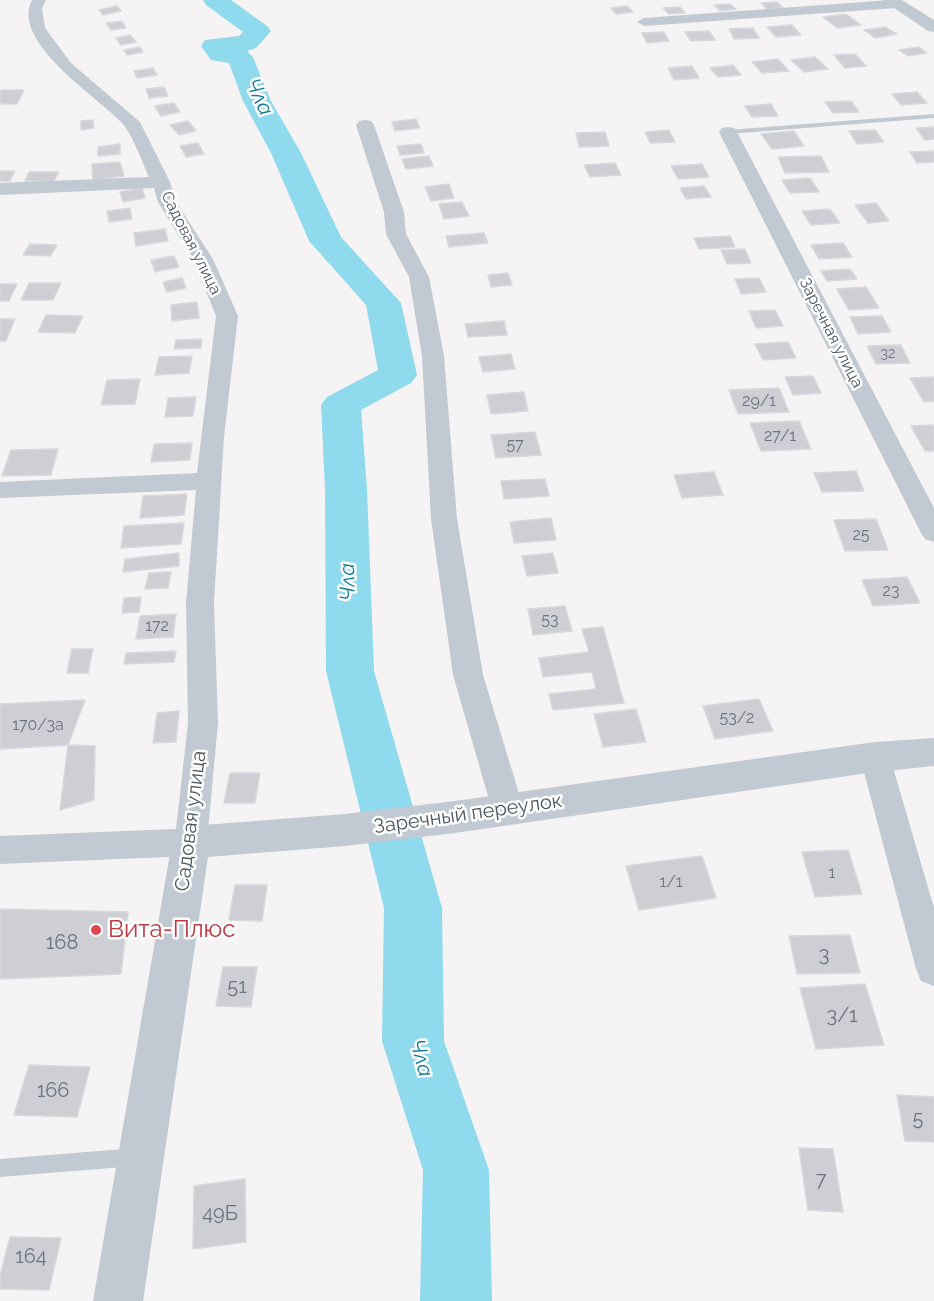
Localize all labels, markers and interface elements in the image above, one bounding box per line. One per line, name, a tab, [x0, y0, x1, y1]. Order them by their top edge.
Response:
water label: Чла	[240, 75, 278, 119]
street label: Садовая улица	[157, 188, 225, 298]
street label: Заречная улица	[795, 275, 867, 391]
house number: 32	[881, 346, 895, 362]
house number: 29/1	[742, 391, 776, 411]
house number: 27/1	[764, 426, 796, 446]
house number: 57	[506, 435, 524, 455]
house number: 25	[852, 525, 870, 545]
water label: Чла	[335, 563, 361, 601]
house number: 23	[883, 581, 899, 601]
house number: 53	[541, 610, 559, 630]
house number: 172	[145, 616, 169, 636]
house number: 53/2	[720, 708, 754, 728]
house number: 170/3а	[12, 715, 64, 735]
street label: Садовая улица	[170, 749, 212, 893]
street label: Заречный переулок	[372, 789, 564, 839]
house number: 1	[829, 863, 835, 883]
house number: 1/1	[659, 872, 683, 892]
place label: Вита-Плюс	[108, 916, 235, 944]
marker: Вита-Плюс	[89, 923, 103, 937]
house number: 168	[46, 931, 78, 955]
house number: 3	[819, 943, 829, 967]
house number: 51	[227, 975, 247, 999]
house number: 3/1	[827, 1004, 857, 1028]
water label: Чла	[404, 1037, 438, 1079]
house number: 166	[37, 1079, 69, 1103]
house number: 5	[913, 1107, 923, 1131]
house number: 7	[816, 1168, 826, 1192]
house number: 49Б	[202, 1202, 238, 1226]
house number: 164	[15, 1245, 47, 1269]

